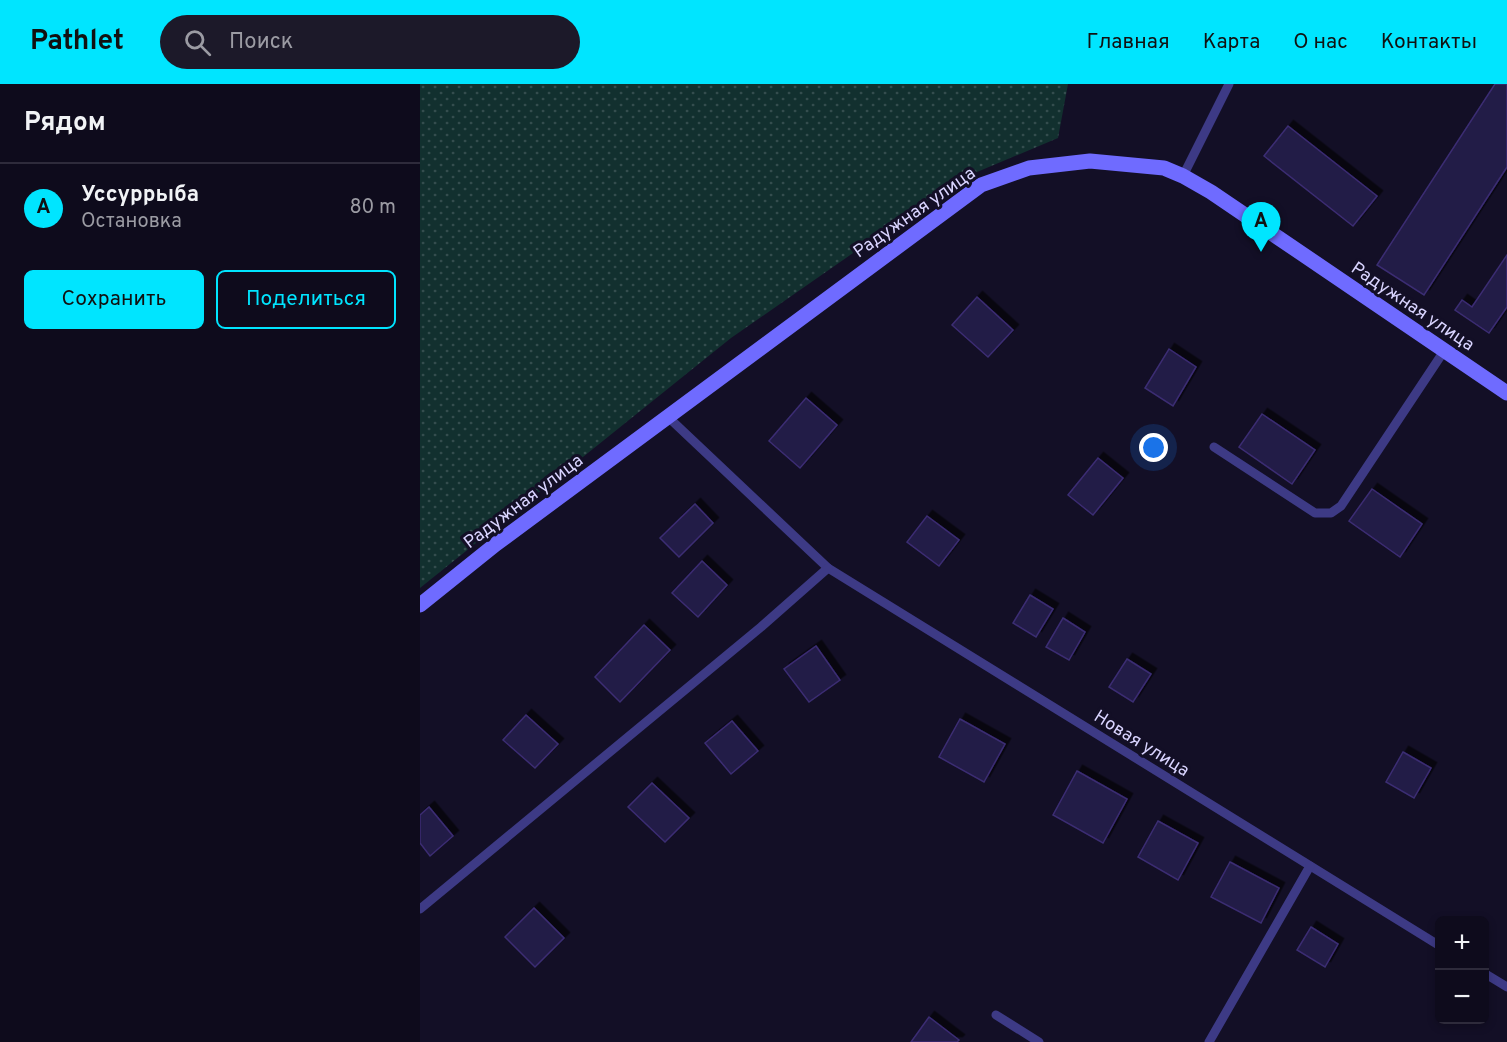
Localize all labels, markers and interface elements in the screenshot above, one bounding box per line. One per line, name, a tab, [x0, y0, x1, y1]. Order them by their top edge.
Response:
search box	[160, 15, 580, 69]
text: Pathlet	[30, 24, 124, 60]
icon: search	[181, 26, 214, 59]
text: Поиск	[229, 29, 293, 56]
text: Главная	[1086, 29, 1170, 56]
text: Карта	[1203, 29, 1260, 56]
text: О нас	[1293, 29, 1348, 56]
text: Контакты	[1381, 29, 1477, 56]
text: Рядом	[24, 107, 106, 140]
street label: Радужная улица	[849, 163, 980, 264]
text: Уссуррыба	[81, 182, 199, 209]
text: A	[36, 195, 51, 221]
text: 80 m	[350, 195, 396, 221]
pin: A	[1242, 202, 1280, 252]
text: Остановка	[81, 209, 182, 235]
street label: Радужная улица	[1346, 257, 1478, 357]
button: Сохранить	[24, 270, 204, 329]
button: Поделиться	[216, 270, 396, 329]
your location	[1139, 433, 1168, 462]
street label: Радужная улица	[460, 450, 588, 555]
street label: Новая улица	[1089, 706, 1193, 783]
map controls	[1435, 916, 1489, 1024]
button: +	[1435, 916, 1489, 970]
button: −	[1435, 970, 1489, 1024]

